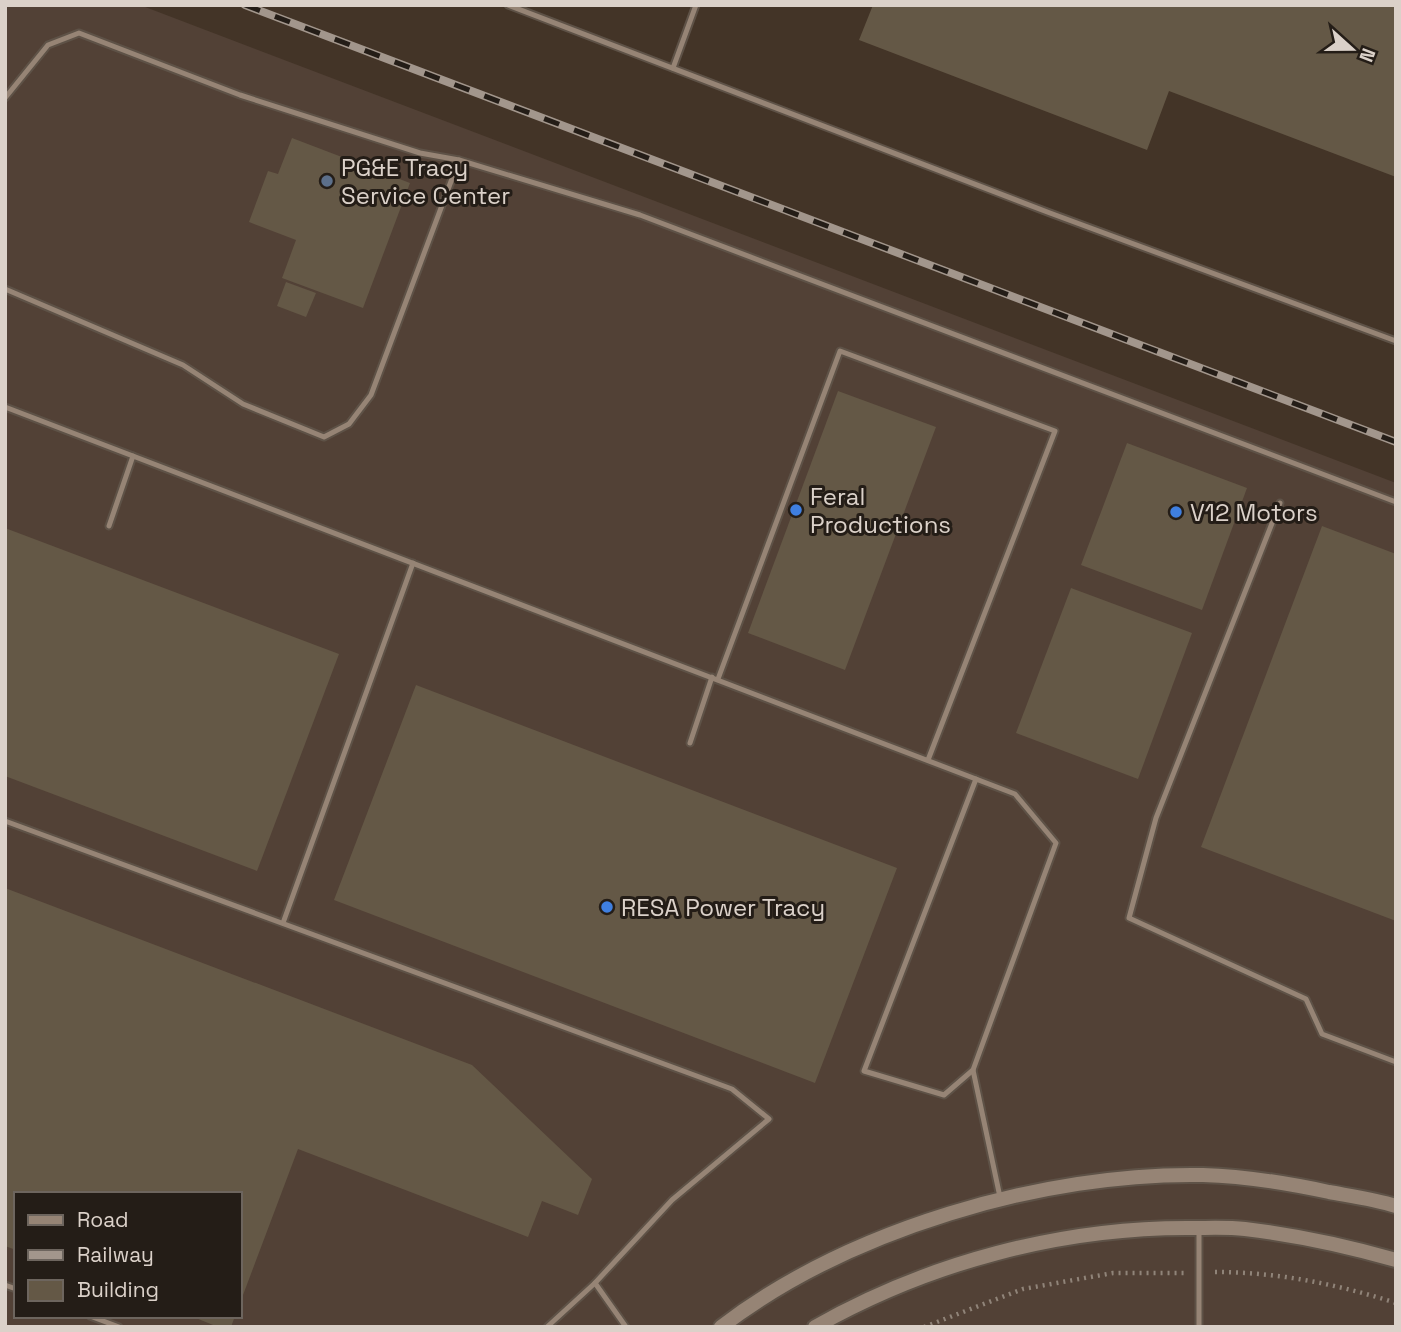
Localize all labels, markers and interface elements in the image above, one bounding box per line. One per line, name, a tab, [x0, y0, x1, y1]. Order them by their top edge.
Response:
north arrow	[1317, 14, 1387, 84]
text: N	[1353, 44, 1381, 65]
place label: PG&E Tracy Service Center	[341, 152, 510, 211]
marker: PG&E Tracy Service Center	[319, 173, 335, 189]
place label: Feral Productions	[810, 481, 951, 540]
place label: V12 Motors	[1190, 497, 1318, 528]
marker: Feral Productions	[788, 502, 804, 518]
marker: V12 Motors	[1168, 504, 1184, 520]
place label: RESA Power Tracy	[621, 892, 825, 923]
marker: RESA Power Tracy	[599, 899, 615, 915]
legend	[14, 1192, 242, 1318]
text: Road	[77, 1206, 129, 1233]
text: Railway	[77, 1241, 154, 1268]
text: Building	[77, 1276, 159, 1303]

